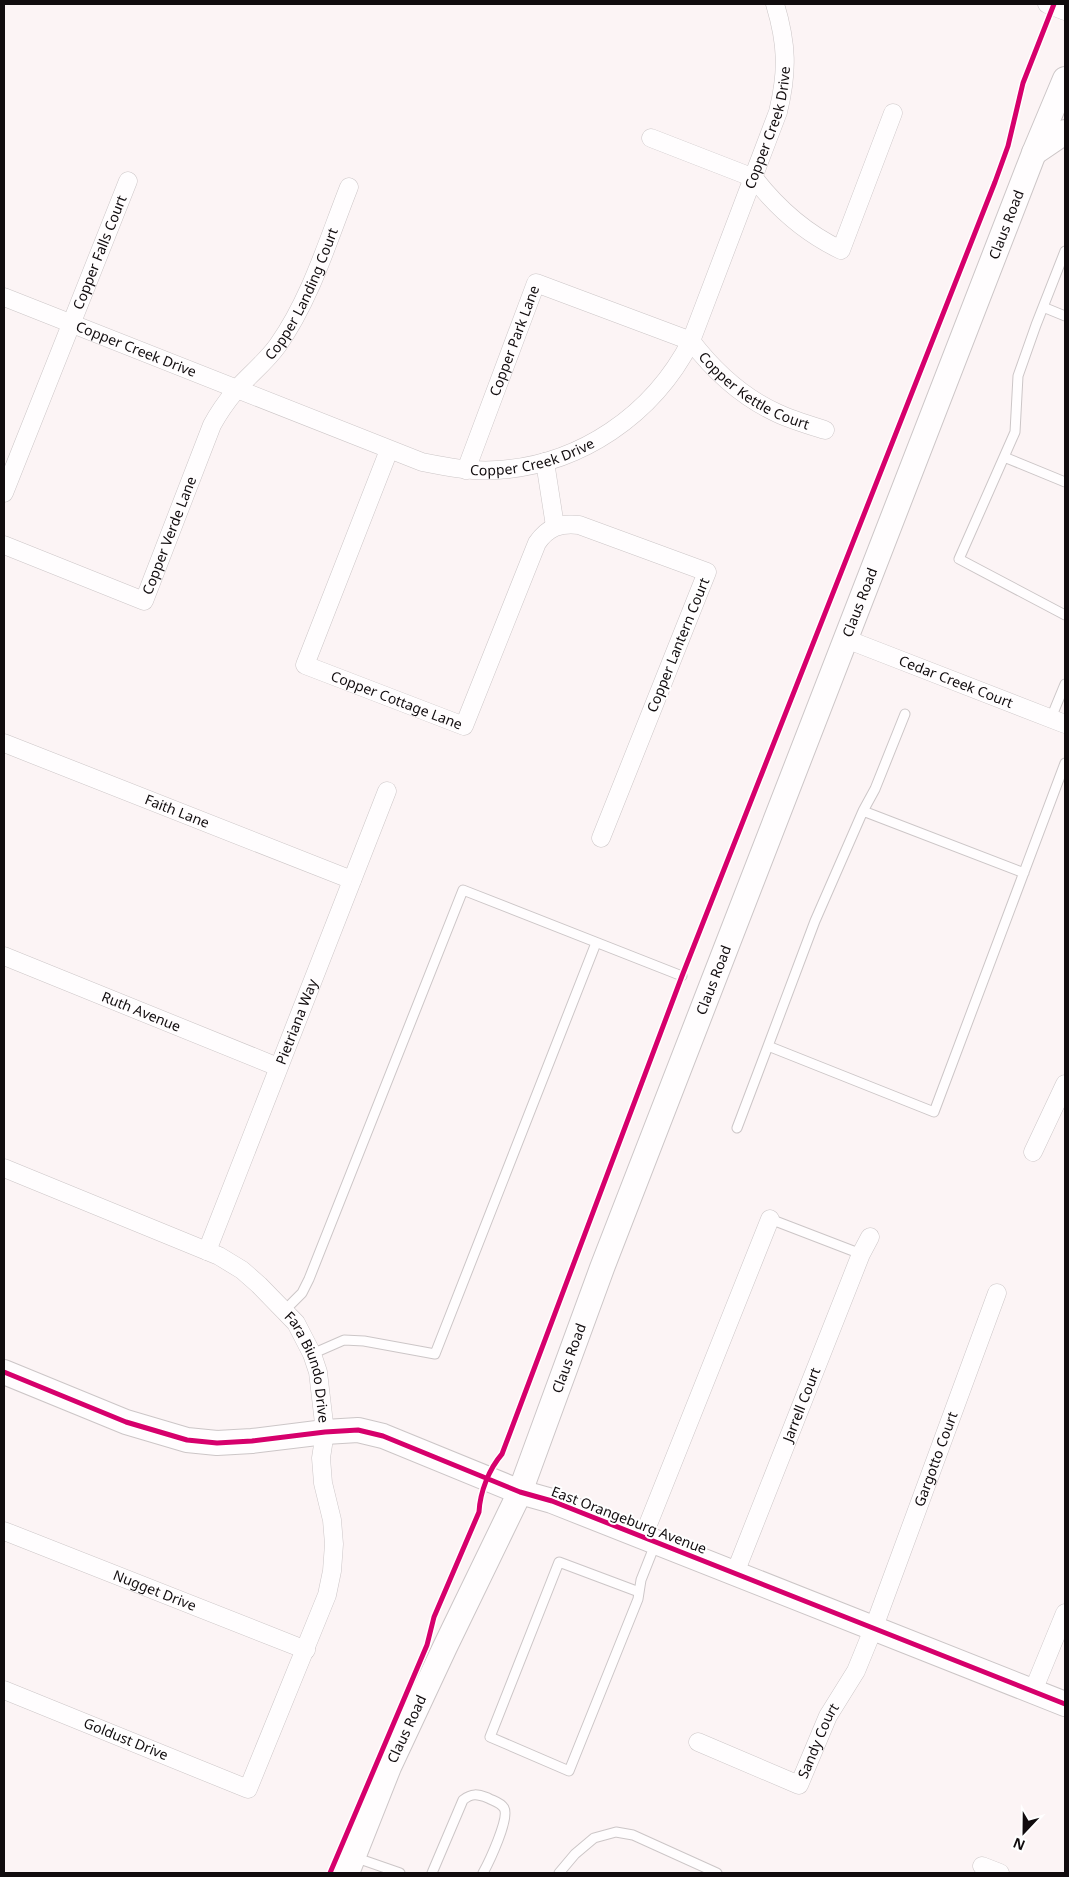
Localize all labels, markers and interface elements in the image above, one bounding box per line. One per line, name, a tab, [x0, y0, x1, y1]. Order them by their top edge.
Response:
street label: Copper Creek Drive	[740, 66, 794, 192]
street label: Claus Road	[984, 187, 1028, 262]
street label: Copper Falls Court	[68, 192, 130, 312]
street label: Copper Landing Court	[260, 225, 342, 364]
street label: Copper Park Lane	[485, 282, 543, 399]
street label: Copper Creek Drive	[73, 316, 199, 381]
street label: Copper Kettle Court	[695, 347, 812, 434]
street label: Copper Creek Drive	[469, 433, 597, 479]
street label: Copper Verde Lane	[137, 473, 200, 597]
street label: Claus Road	[837, 565, 881, 640]
street label: Copper Lantern Court	[642, 575, 713, 715]
street label: Cedar Creek Court	[896, 651, 1016, 712]
street label: Copper Cottage Lane	[328, 666, 465, 734]
street label: Faith Lane	[142, 789, 212, 832]
street label: Claus Road	[691, 942, 735, 1017]
street label: Pietriana Way	[271, 975, 322, 1067]
street label: Ruth Avenue	[99, 987, 184, 1036]
street label: Fara Biundo Drive	[281, 1307, 334, 1424]
street label: Claus Road	[547, 1321, 590, 1396]
street label: Jarrell Court	[777, 1364, 824, 1446]
street label: Gargotto Court	[909, 1409, 962, 1509]
street label: East Orangeburg Avenue	[549, 1481, 710, 1558]
street label: Nugget Drive	[111, 1565, 199, 1615]
street label: Claus Road	[382, 1692, 430, 1766]
street label: Sandy Court	[793, 1699, 843, 1781]
street label: Goldust Drive	[81, 1713, 171, 1764]
north arrow	[999, 1807, 1049, 1857]
text: N	[1010, 1834, 1028, 1855]

